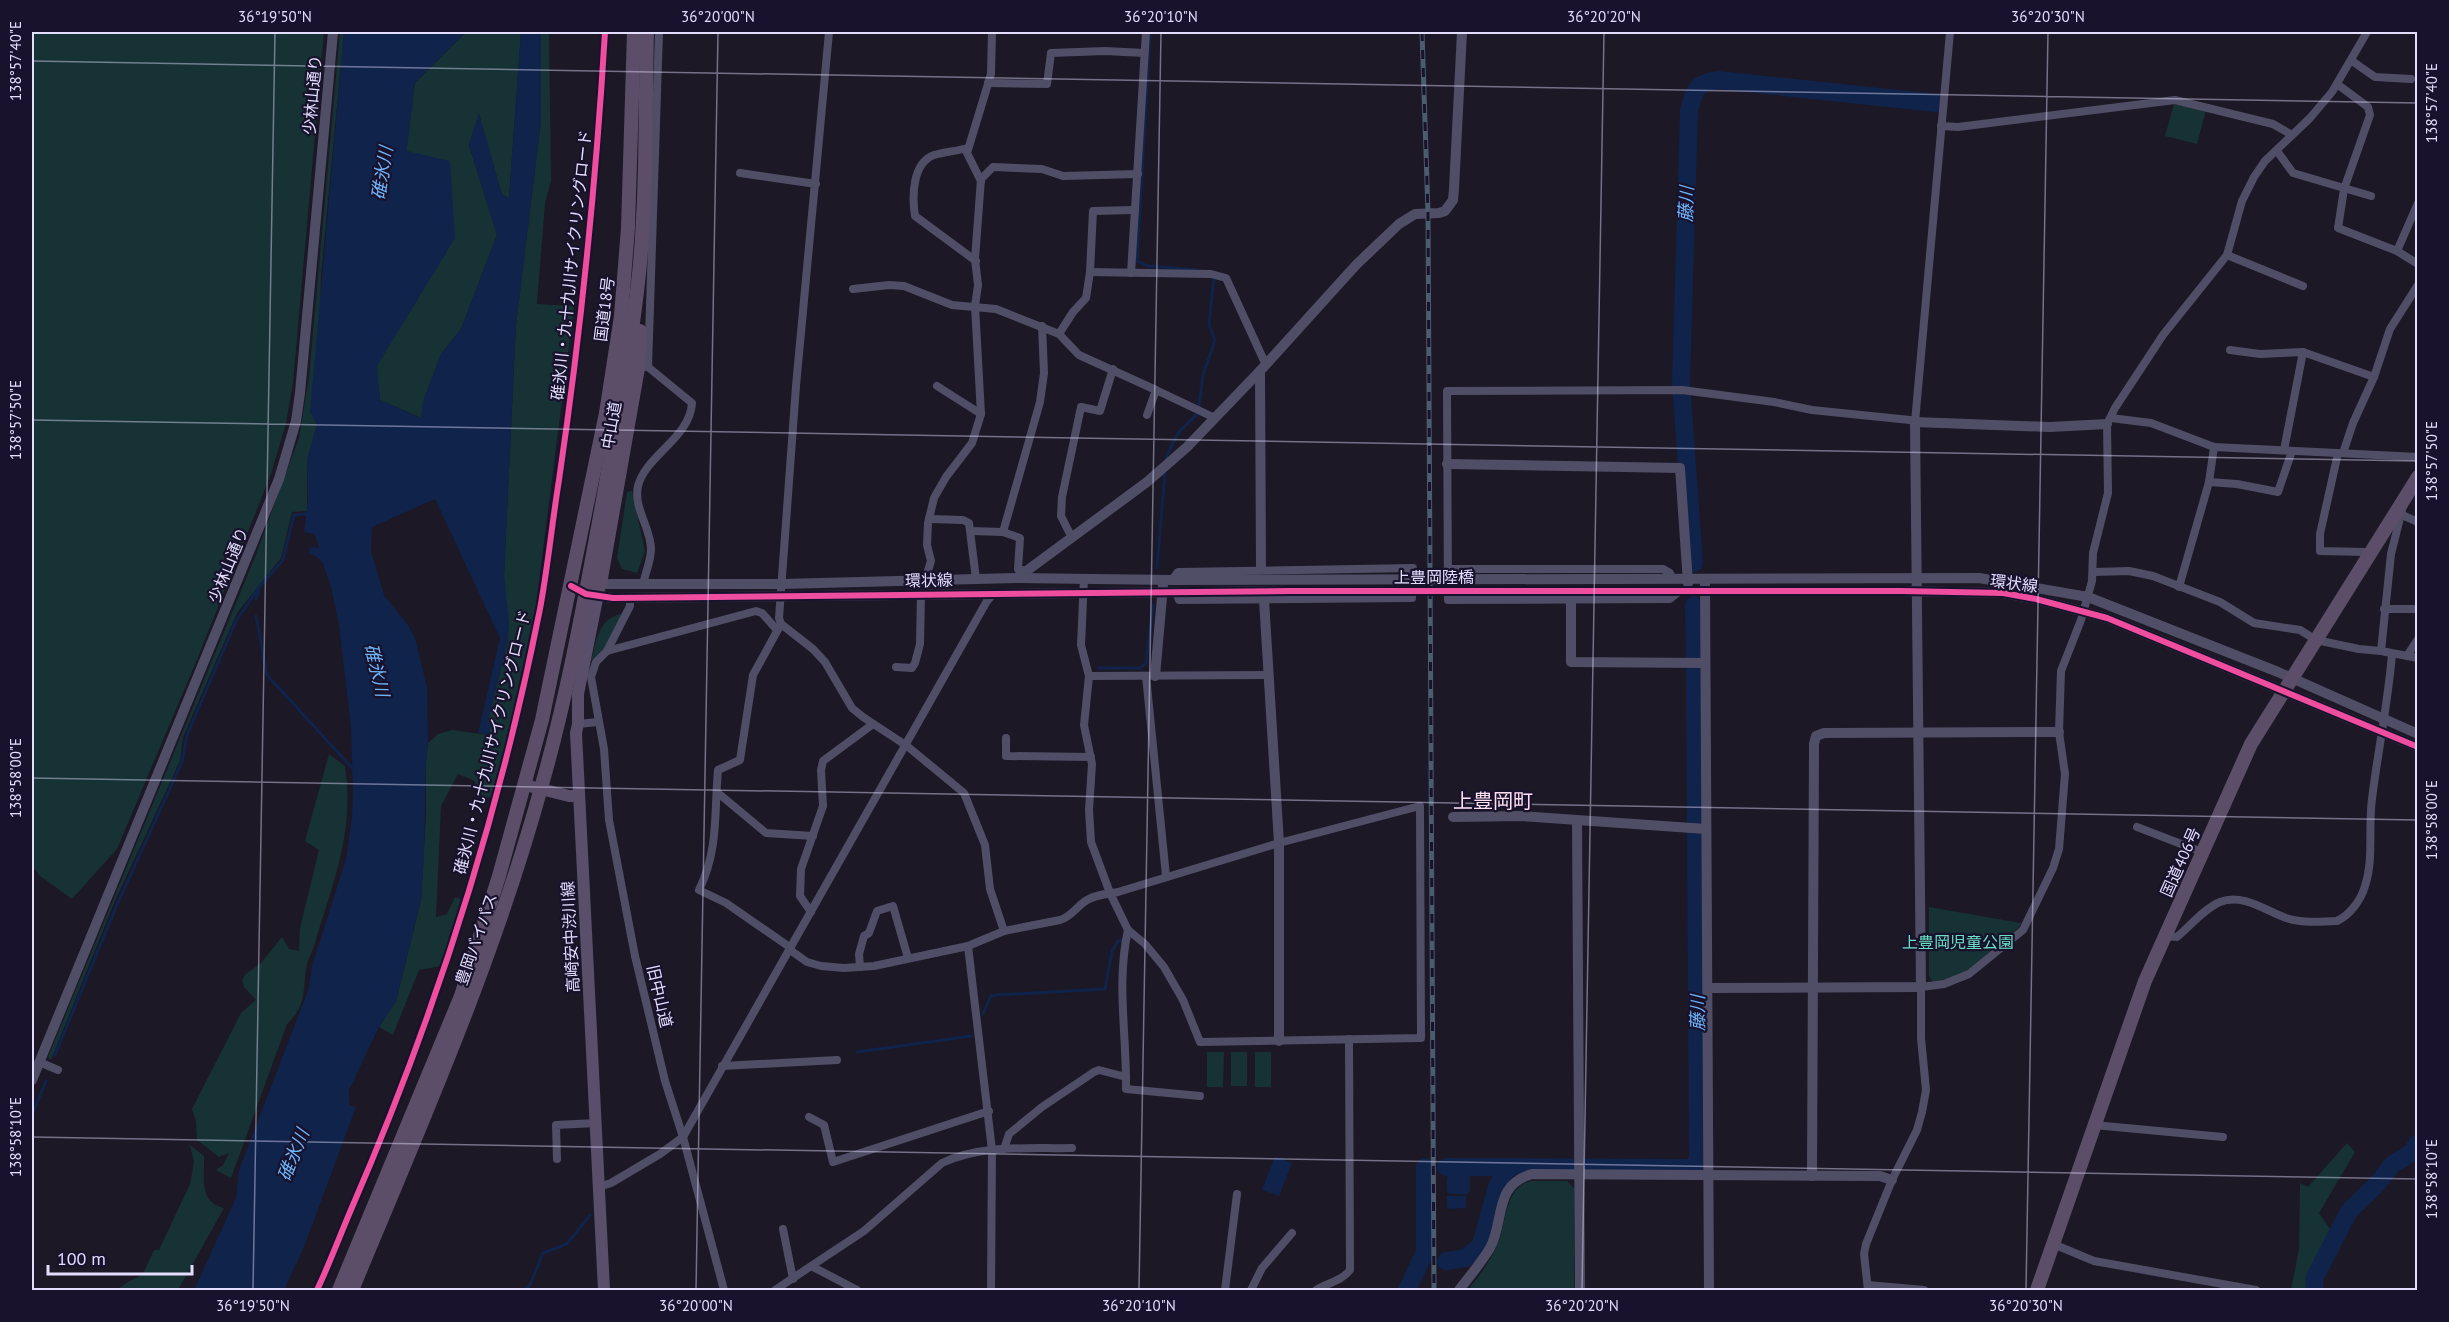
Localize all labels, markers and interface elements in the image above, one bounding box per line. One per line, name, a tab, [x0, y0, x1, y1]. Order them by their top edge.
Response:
text: 36°19'50"N	[238, 7, 312, 26]
text: 36°20'00"N	[681, 7, 755, 26]
text: 36°20'10"N	[1124, 7, 1198, 26]
text: 36°20'20"N	[1567, 7, 1641, 26]
text: 36°20'30"N	[2011, 7, 2085, 26]
text: 138°57'40"E	[6, 21, 25, 101]
street label: 少林山通り	[299, 54, 325, 136]
text: 138°57'40"E	[2422, 63, 2441, 143]
street label: 碓氷川・九十九川サイクリングロード	[547, 129, 595, 401]
water label: 碓氷川	[366, 143, 398, 201]
water label: 藤川	[1674, 184, 1698, 222]
street label: 国道18号	[590, 275, 618, 343]
text: 138°57'50"E	[6, 380, 25, 460]
street label: 中山道	[597, 400, 625, 450]
text: 138°57'50"E	[2422, 421, 2441, 501]
street label: 少林山通り	[204, 524, 252, 606]
street label: 上豊岡陸橋	[1394, 567, 1474, 587]
street label: 環状線	[905, 570, 953, 590]
street label: 環状線	[1989, 570, 2039, 596]
street label: 碓氷川・九十九川サイクリングロード	[449, 608, 535, 876]
water label: 碓氷川	[360, 641, 395, 701]
text: 138°58'00"E	[6, 738, 25, 818]
text: 138°58'00"E	[2422, 780, 2441, 860]
district label: 上豊岡町	[1453, 788, 1533, 814]
street label: 国道406号	[2156, 824, 2204, 900]
street label: 高崎安中渋川線	[557, 881, 583, 993]
street label: 豊岡バイパス	[451, 891, 501, 987]
park label: 上豊岡児童公園	[1902, 932, 2014, 952]
street label: 旧中山道	[643, 963, 677, 1029]
water label: 藤川	[1686, 993, 1709, 1031]
text: 138°58'10"E	[6, 1097, 25, 1177]
water label: 碓氷川	[272, 1124, 315, 1184]
text: 138°58'10"E	[2422, 1139, 2441, 1219]
scale bar	[48, 1238, 192, 1276]
text: 100 m	[57, 1247, 106, 1270]
text: 36°19'50"N	[216, 1296, 290, 1315]
text: 36°20'00"N	[659, 1296, 733, 1315]
text: 36°20'10"N	[1102, 1296, 1176, 1315]
text: 36°20'20"N	[1545, 1296, 1619, 1315]
text: 36°20'30"N	[1989, 1296, 2063, 1315]

